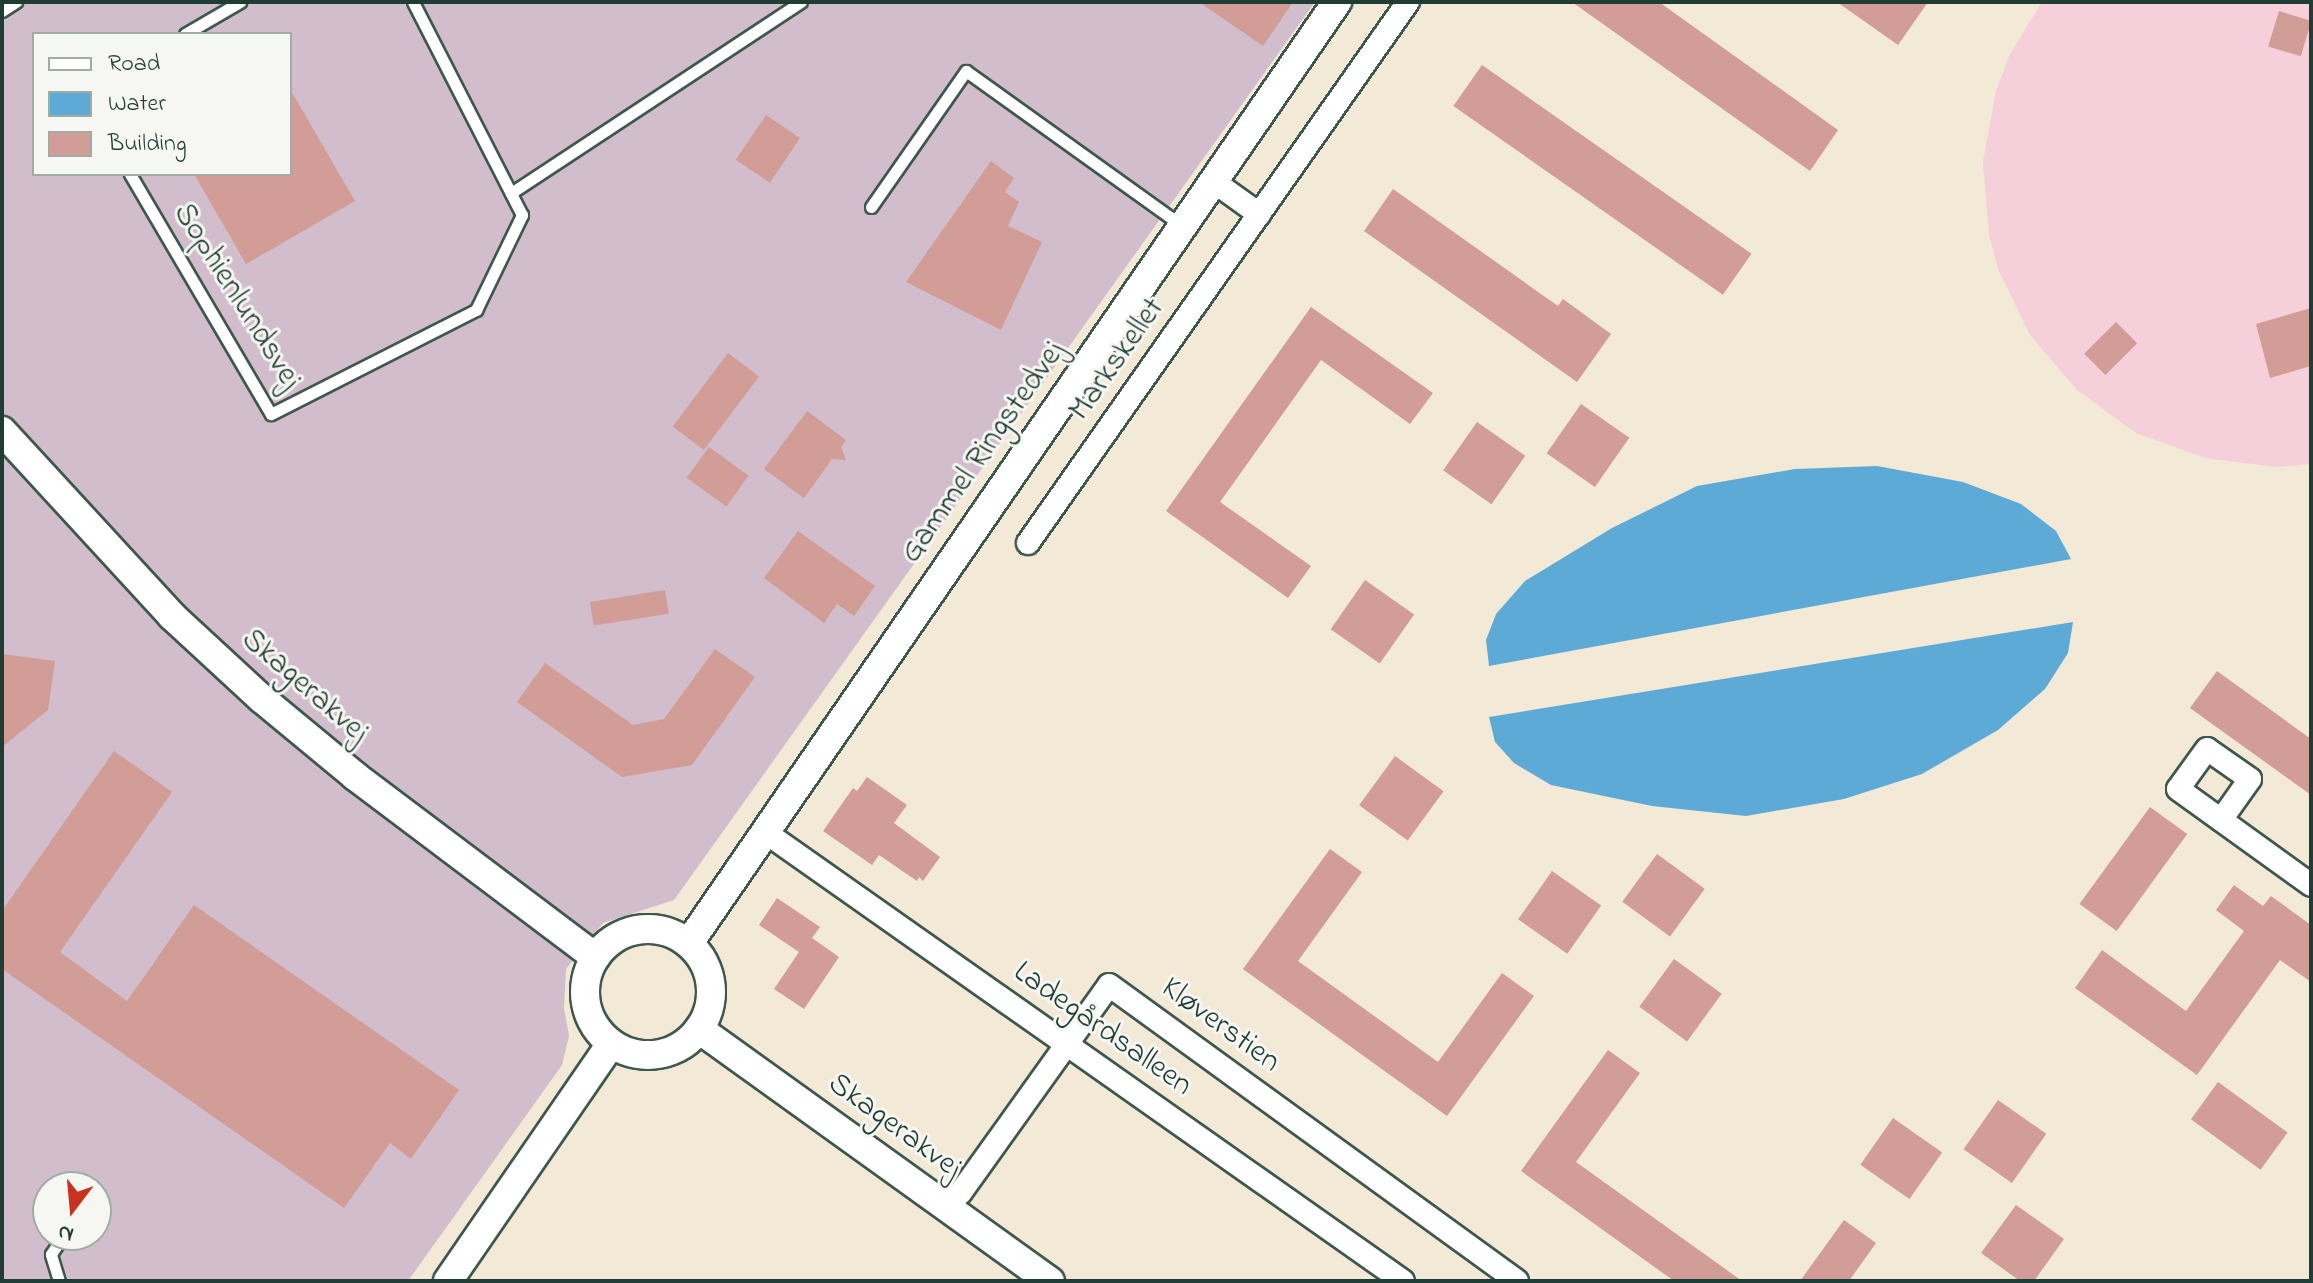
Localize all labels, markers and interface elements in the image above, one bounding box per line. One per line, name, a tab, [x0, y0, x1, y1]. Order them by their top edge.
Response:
legend	[32, 32, 292, 176]
text: Road	[108, 47, 160, 82]
text: Water	[108, 87, 166, 122]
text: Building	[108, 127, 187, 162]
street label: Sophienlundsvej	[163, 197, 309, 397]
street label: Markskellet	[1062, 291, 1174, 429]
street label: Gammel Ringstedvej	[893, 335, 1075, 571]
street label: Skagerakvej	[233, 621, 375, 753]
street label: Ladegårdsalleen	[1005, 954, 1199, 1106]
street label: Kløverstien	[1153, 970, 1287, 1082]
street label: Skagerakvej	[820, 1066, 968, 1188]
north arrow	[32, 1171, 112, 1251]
text: N	[54, 1215, 77, 1250]

